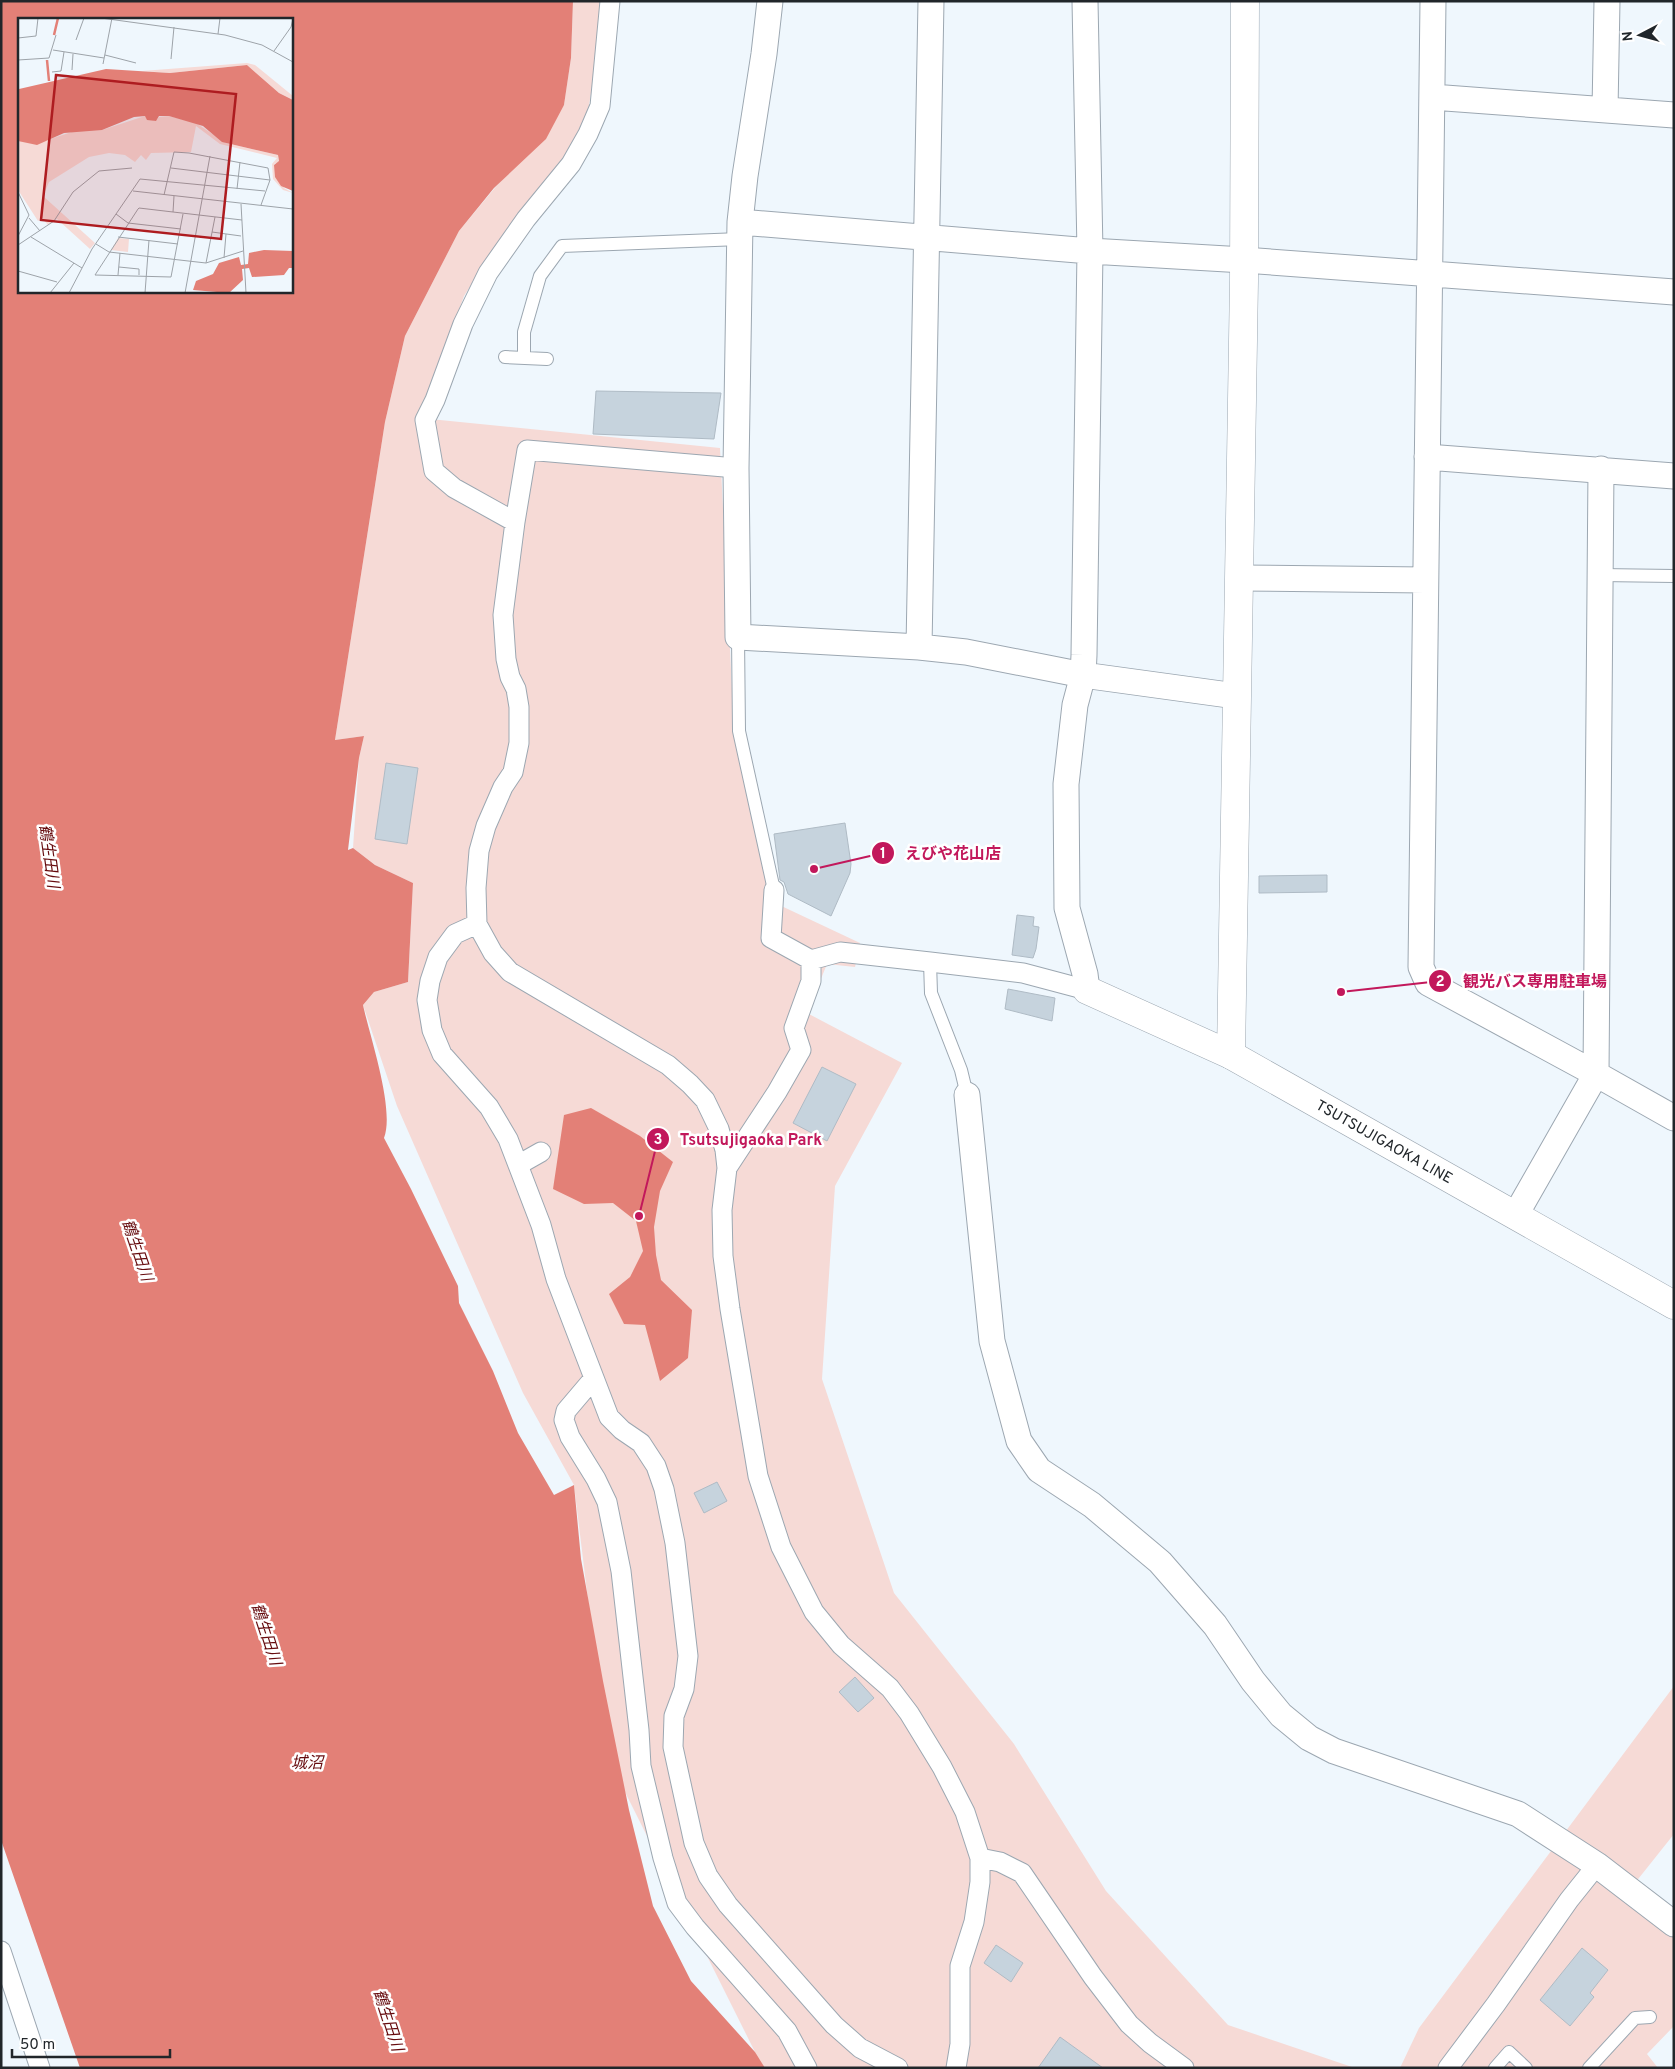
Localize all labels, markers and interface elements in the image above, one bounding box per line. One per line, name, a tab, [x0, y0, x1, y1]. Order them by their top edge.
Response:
north arrow	[1615, 10, 1665, 60]
inset map	[18, 18, 292, 292]
text: N	[1620, 30, 1638, 42]
water label: 鶴生田川	[34, 823, 63, 891]
callout: えびや花山店	[870, 838, 1011, 869]
text: 1	[880, 845, 886, 864]
text: えびや花山店	[905, 845, 1001, 865]
callout: 観光バス専用駐車場	[1428, 966, 1617, 997]
text: 2	[1435, 973, 1445, 992]
text: 観光バス専用駐車場	[1463, 973, 1607, 993]
street label: TSUTSUJIGAOKA LINE	[1312, 1097, 1455, 1189]
callout: Tsutsujigaoka Park	[645, 1123, 832, 1154]
text: 3	[654, 1131, 663, 1150]
text: Tsutsujigaoka Park	[680, 1131, 822, 1151]
water label: 鶴生田川	[116, 1217, 157, 1286]
water label: 鶴生田川	[246, 1601, 285, 1670]
water label: 城沼	[291, 1754, 325, 1774]
water label: 鶴生田川	[368, 1987, 407, 2056]
scale bar	[12, 2026, 170, 2058]
text: 50 m	[20, 2036, 55, 2055]

